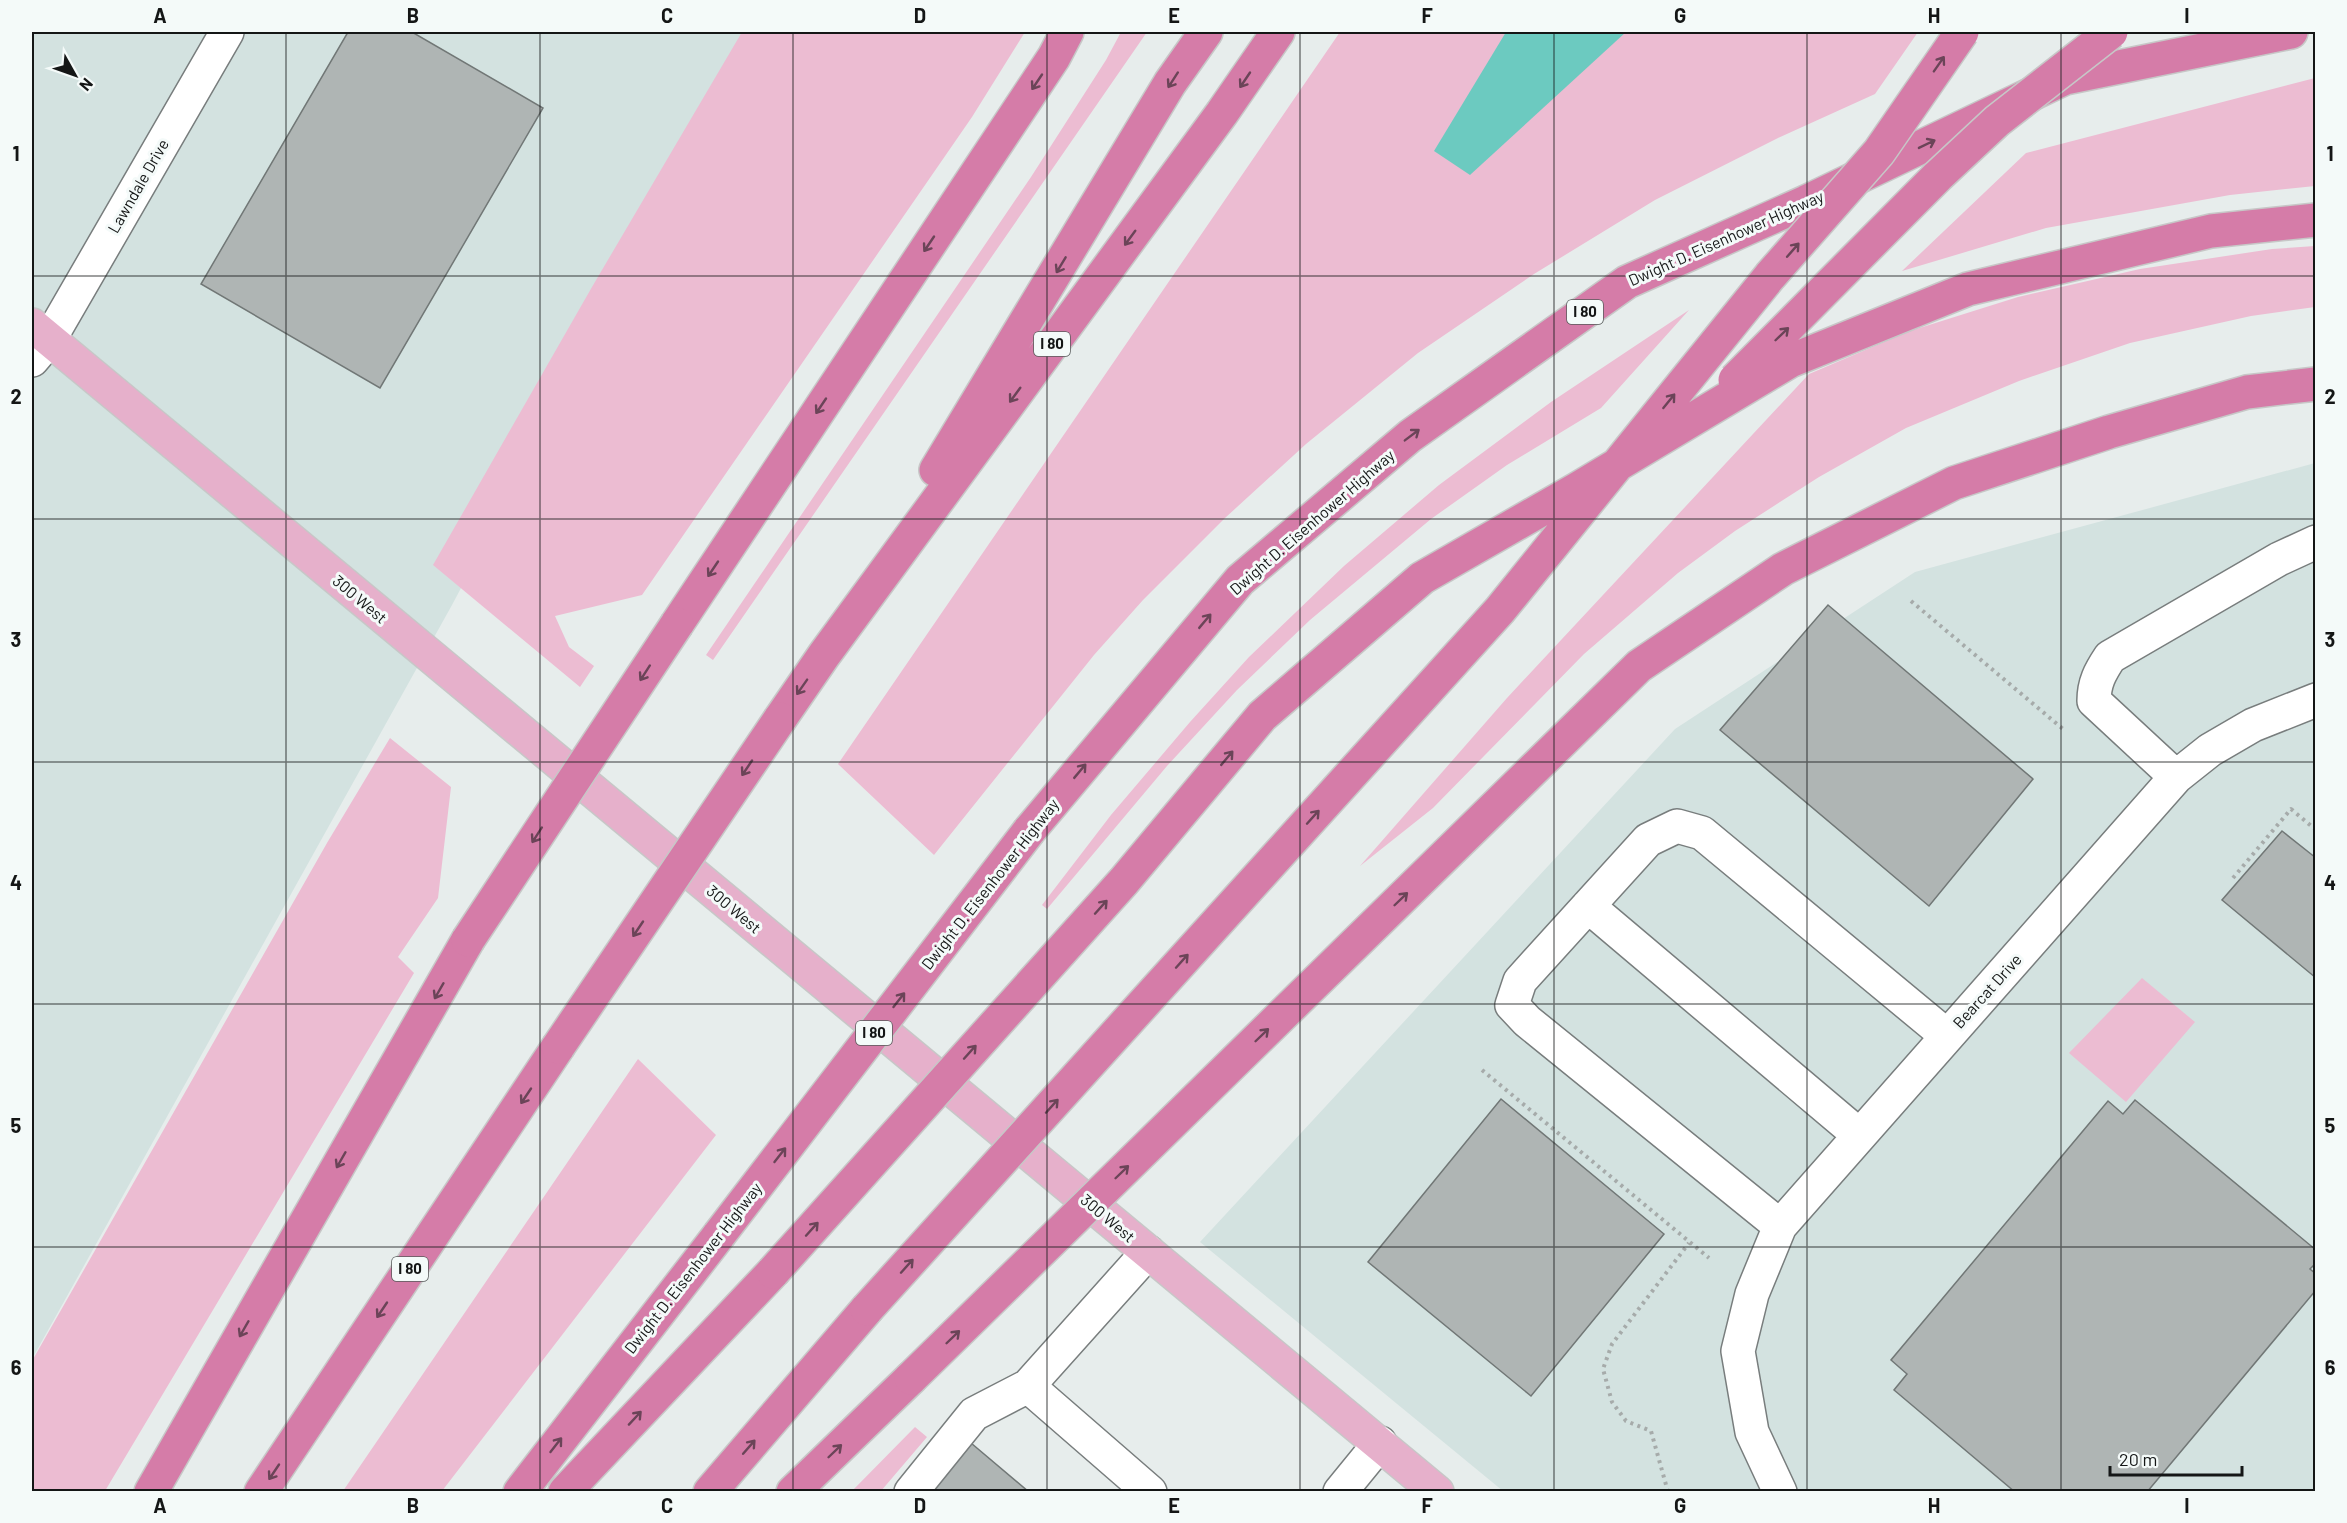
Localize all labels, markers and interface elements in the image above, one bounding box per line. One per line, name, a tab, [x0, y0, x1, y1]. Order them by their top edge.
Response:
text: A	[153, 3, 167, 27]
text: B	[407, 3, 419, 27]
text: C	[661, 3, 673, 27]
text: D	[914, 3, 926, 27]
text: E	[1168, 3, 1180, 27]
text: F	[1421, 3, 1433, 27]
text: G	[1674, 3, 1686, 27]
text: H	[1928, 3, 1940, 27]
text: I	[2184, 3, 2190, 27]
north arrow	[45, 45, 105, 105]
one-way arrow	[1933, 57, 1945, 73]
one-way arrow	[1167, 71, 1179, 88]
one-way arrow	[1239, 71, 1251, 87]
one-way arrow	[1031, 73, 1043, 89]
text: N	[76, 75, 98, 95]
street label: Lawndale Drive	[103, 135, 172, 236]
one-way arrow	[1918, 138, 1935, 150]
text: 1	[12, 141, 20, 165]
text: 1	[2326, 141, 2334, 165]
street label: Dwight D. Eisenhower Highway	[1625, 186, 1827, 289]
one-way arrow	[1124, 229, 1137, 245]
one-way arrow	[923, 235, 935, 252]
one-way arrow	[1786, 243, 1800, 258]
one-way arrow	[1054, 256, 1066, 273]
road number: I 80	[1567, 300, 1603, 324]
one-way arrow	[1775, 326, 1790, 341]
road number: I 80	[1034, 332, 1070, 356]
text: 2	[10, 384, 22, 408]
text: 2	[2324, 384, 2336, 408]
one-way arrow	[1009, 386, 1021, 402]
one-way arrow	[1662, 394, 1676, 409]
one-way arrow	[815, 398, 827, 414]
one-way arrow	[1404, 429, 1420, 442]
street label: Dwight D. Eisenhower Highway	[1226, 445, 1398, 598]
one-way arrow	[707, 560, 719, 577]
street label: 300 West	[329, 571, 391, 627]
one-way arrow	[1199, 614, 1212, 630]
text: 3	[11, 627, 21, 651]
text: 3	[2325, 627, 2335, 651]
one-way arrow	[638, 664, 651, 681]
one-way arrow	[796, 678, 808, 695]
one-way arrow	[1220, 751, 1233, 767]
one-way arrow	[741, 759, 753, 775]
one-way arrow	[1073, 764, 1087, 779]
street label: Dwight D. Eisenhower Highway	[917, 794, 1063, 973]
one-way arrow	[1306, 809, 1320, 824]
one-way arrow	[531, 827, 543, 843]
text: 4	[10, 870, 22, 894]
text: 4	[2324, 870, 2336, 894]
street label: 300 West	[703, 881, 765, 937]
one-way arrow	[1394, 892, 1409, 907]
one-way arrow	[1094, 900, 1108, 915]
one-way arrow	[632, 920, 644, 937]
street label: Bearcat Drive	[1948, 950, 2025, 1032]
one-way arrow	[1175, 954, 1189, 969]
one-way arrow	[432, 982, 444, 999]
one-way arrow	[892, 993, 905, 1009]
road number: I 80	[856, 1021, 892, 1045]
one-way arrow	[1254, 1028, 1269, 1043]
one-way arrow	[963, 1045, 977, 1060]
one-way arrow	[519, 1087, 532, 1104]
one-way arrow	[1045, 1099, 1059, 1114]
text: 5	[11, 1113, 22, 1137]
text: 5	[2325, 1113, 2336, 1137]
one-way arrow	[773, 1147, 786, 1163]
one-way arrow	[335, 1151, 347, 1168]
one-way arrow	[1115, 1164, 1130, 1179]
street label: Dwight D. Eisenhower Highway	[620, 1178, 766, 1357]
street label: 300 West	[1077, 1190, 1139, 1246]
one-way arrow	[805, 1221, 819, 1236]
road number: I 80	[392, 1257, 428, 1281]
one-way arrow	[900, 1259, 914, 1274]
one-way arrow	[376, 1301, 388, 1318]
one-way arrow	[238, 1320, 250, 1337]
one-way arrow	[945, 1330, 960, 1345]
text: 6	[11, 1355, 22, 1379]
text: 6	[2325, 1355, 2336, 1379]
one-way arrow	[627, 1411, 642, 1426]
one-way arrow	[550, 1438, 562, 1454]
one-way arrow	[742, 1439, 755, 1455]
scale bar	[2110, 1439, 2242, 1477]
one-way arrow	[828, 1444, 843, 1458]
text: 20 m	[2119, 1448, 2157, 1470]
one-way arrow	[268, 1463, 280, 1480]
text: A	[153, 1493, 167, 1517]
text: B	[407, 1493, 419, 1517]
text: C	[661, 1493, 673, 1517]
text: D	[914, 1493, 926, 1517]
text: E	[1168, 1493, 1180, 1517]
text: F	[1421, 1493, 1433, 1517]
text: G	[1674, 1493, 1686, 1517]
text: H	[1928, 1493, 1940, 1517]
text: I	[2184, 1493, 2190, 1517]

